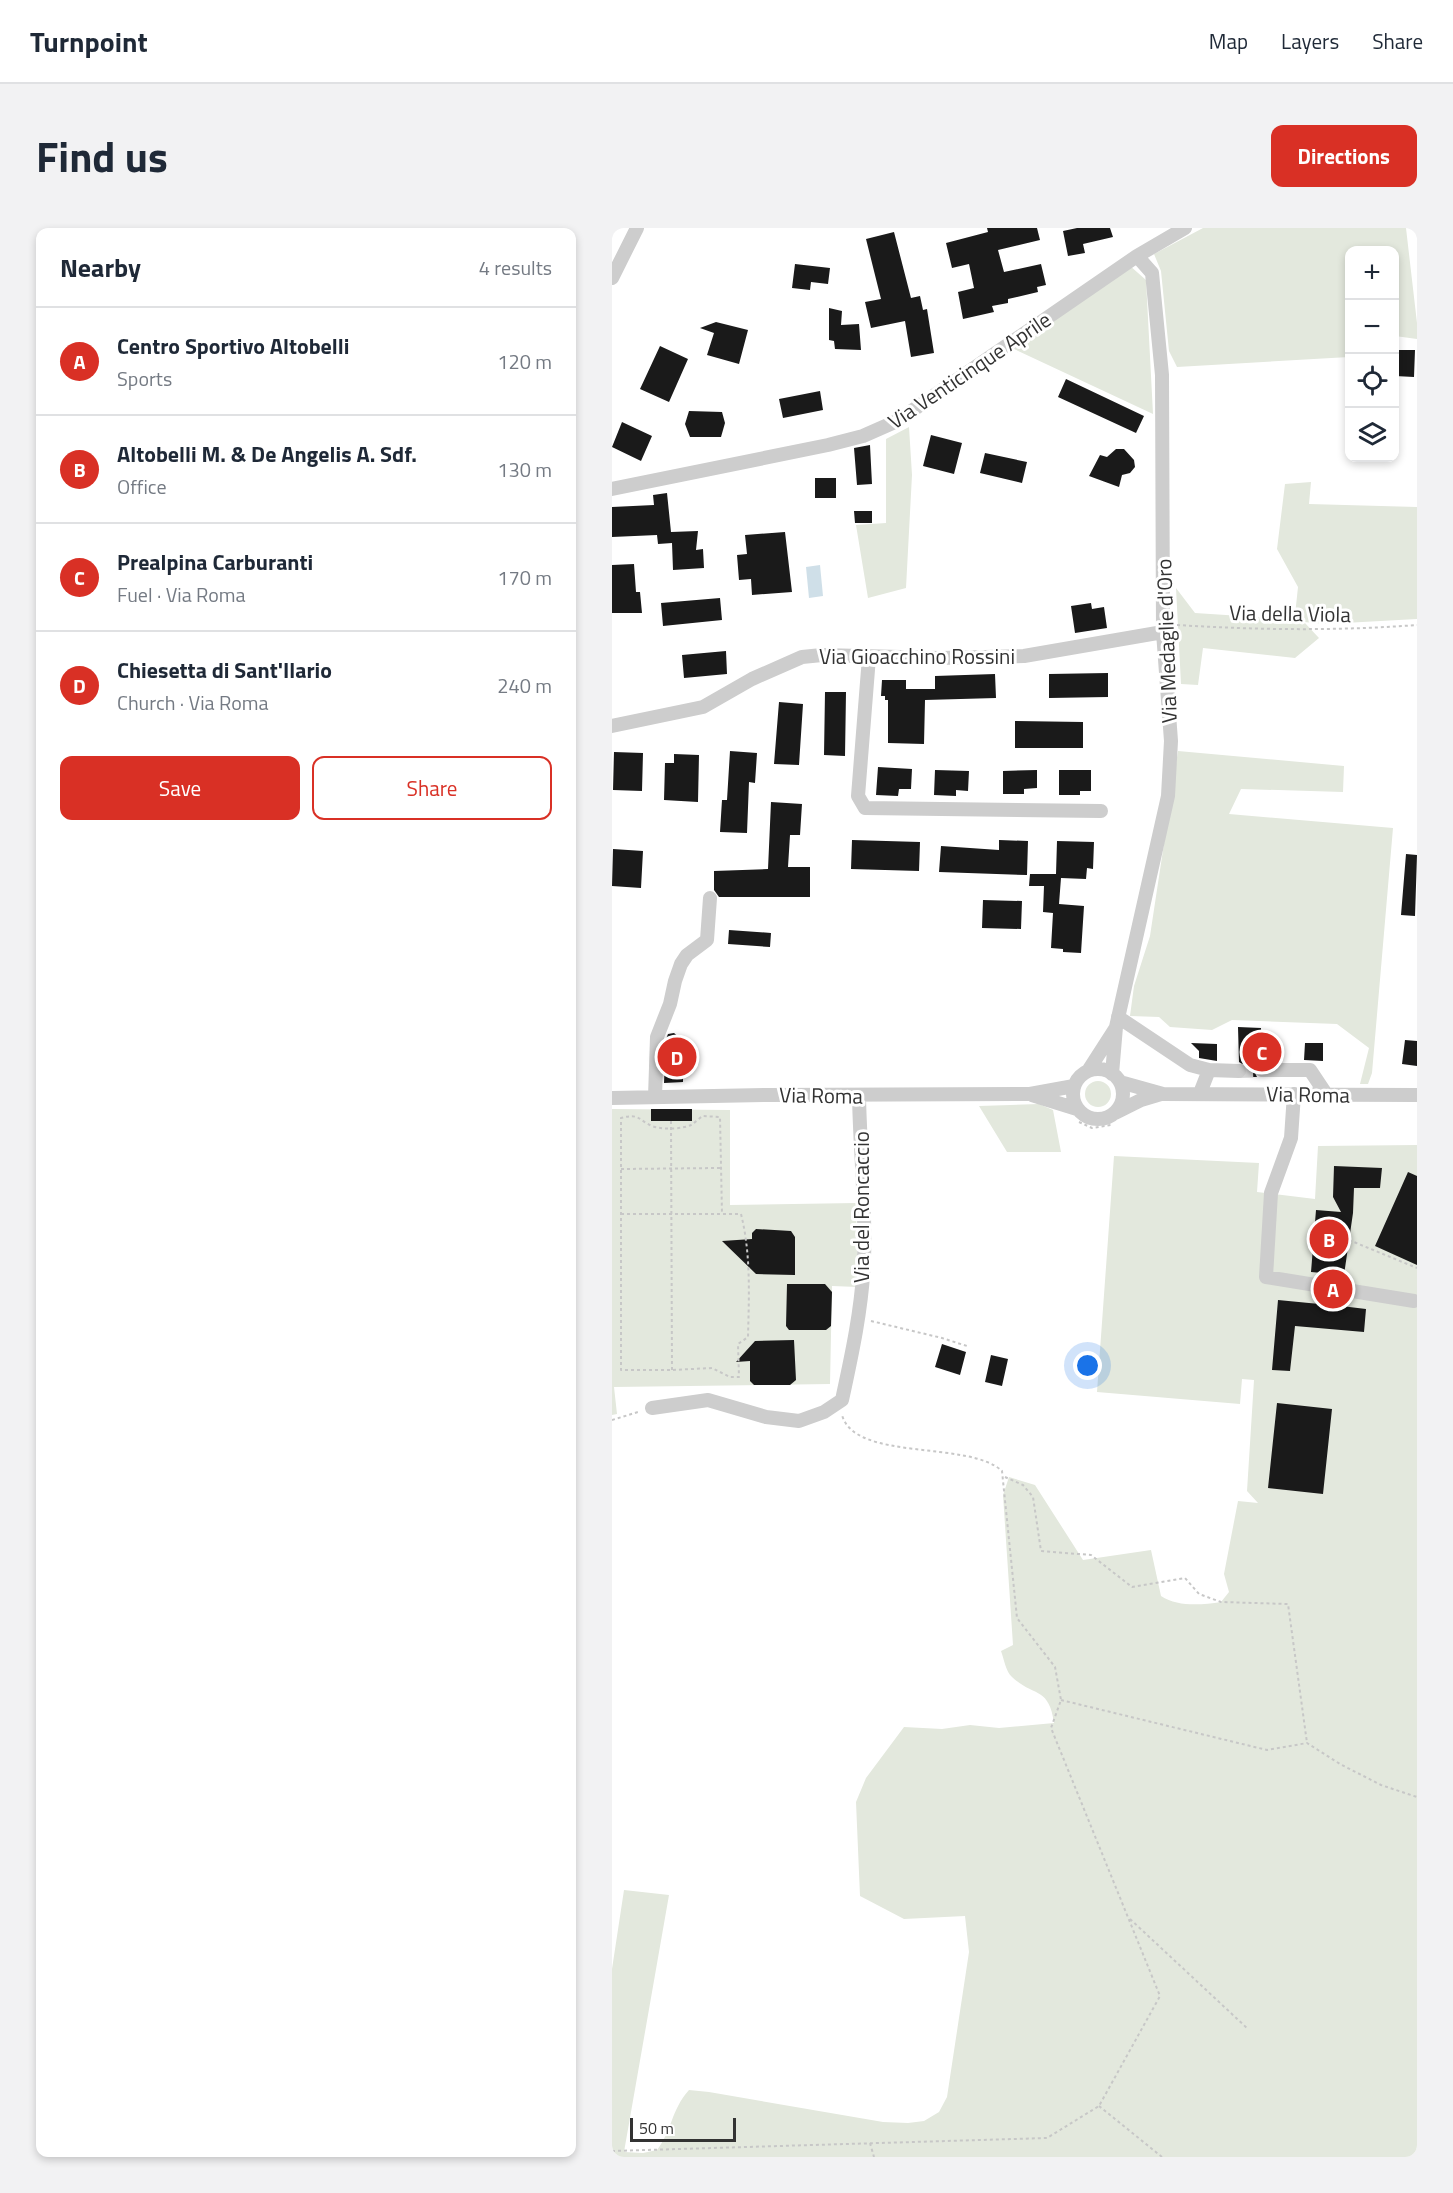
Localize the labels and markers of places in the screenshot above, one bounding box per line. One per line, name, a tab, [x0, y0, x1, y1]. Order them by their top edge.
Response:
pin: C	[1242, 1030, 1282, 1074]
pin: D	[658, 1034, 696, 1080]
pin: B	[1310, 1216, 1348, 1262]
pin: A	[1314, 1266, 1352, 1312]

